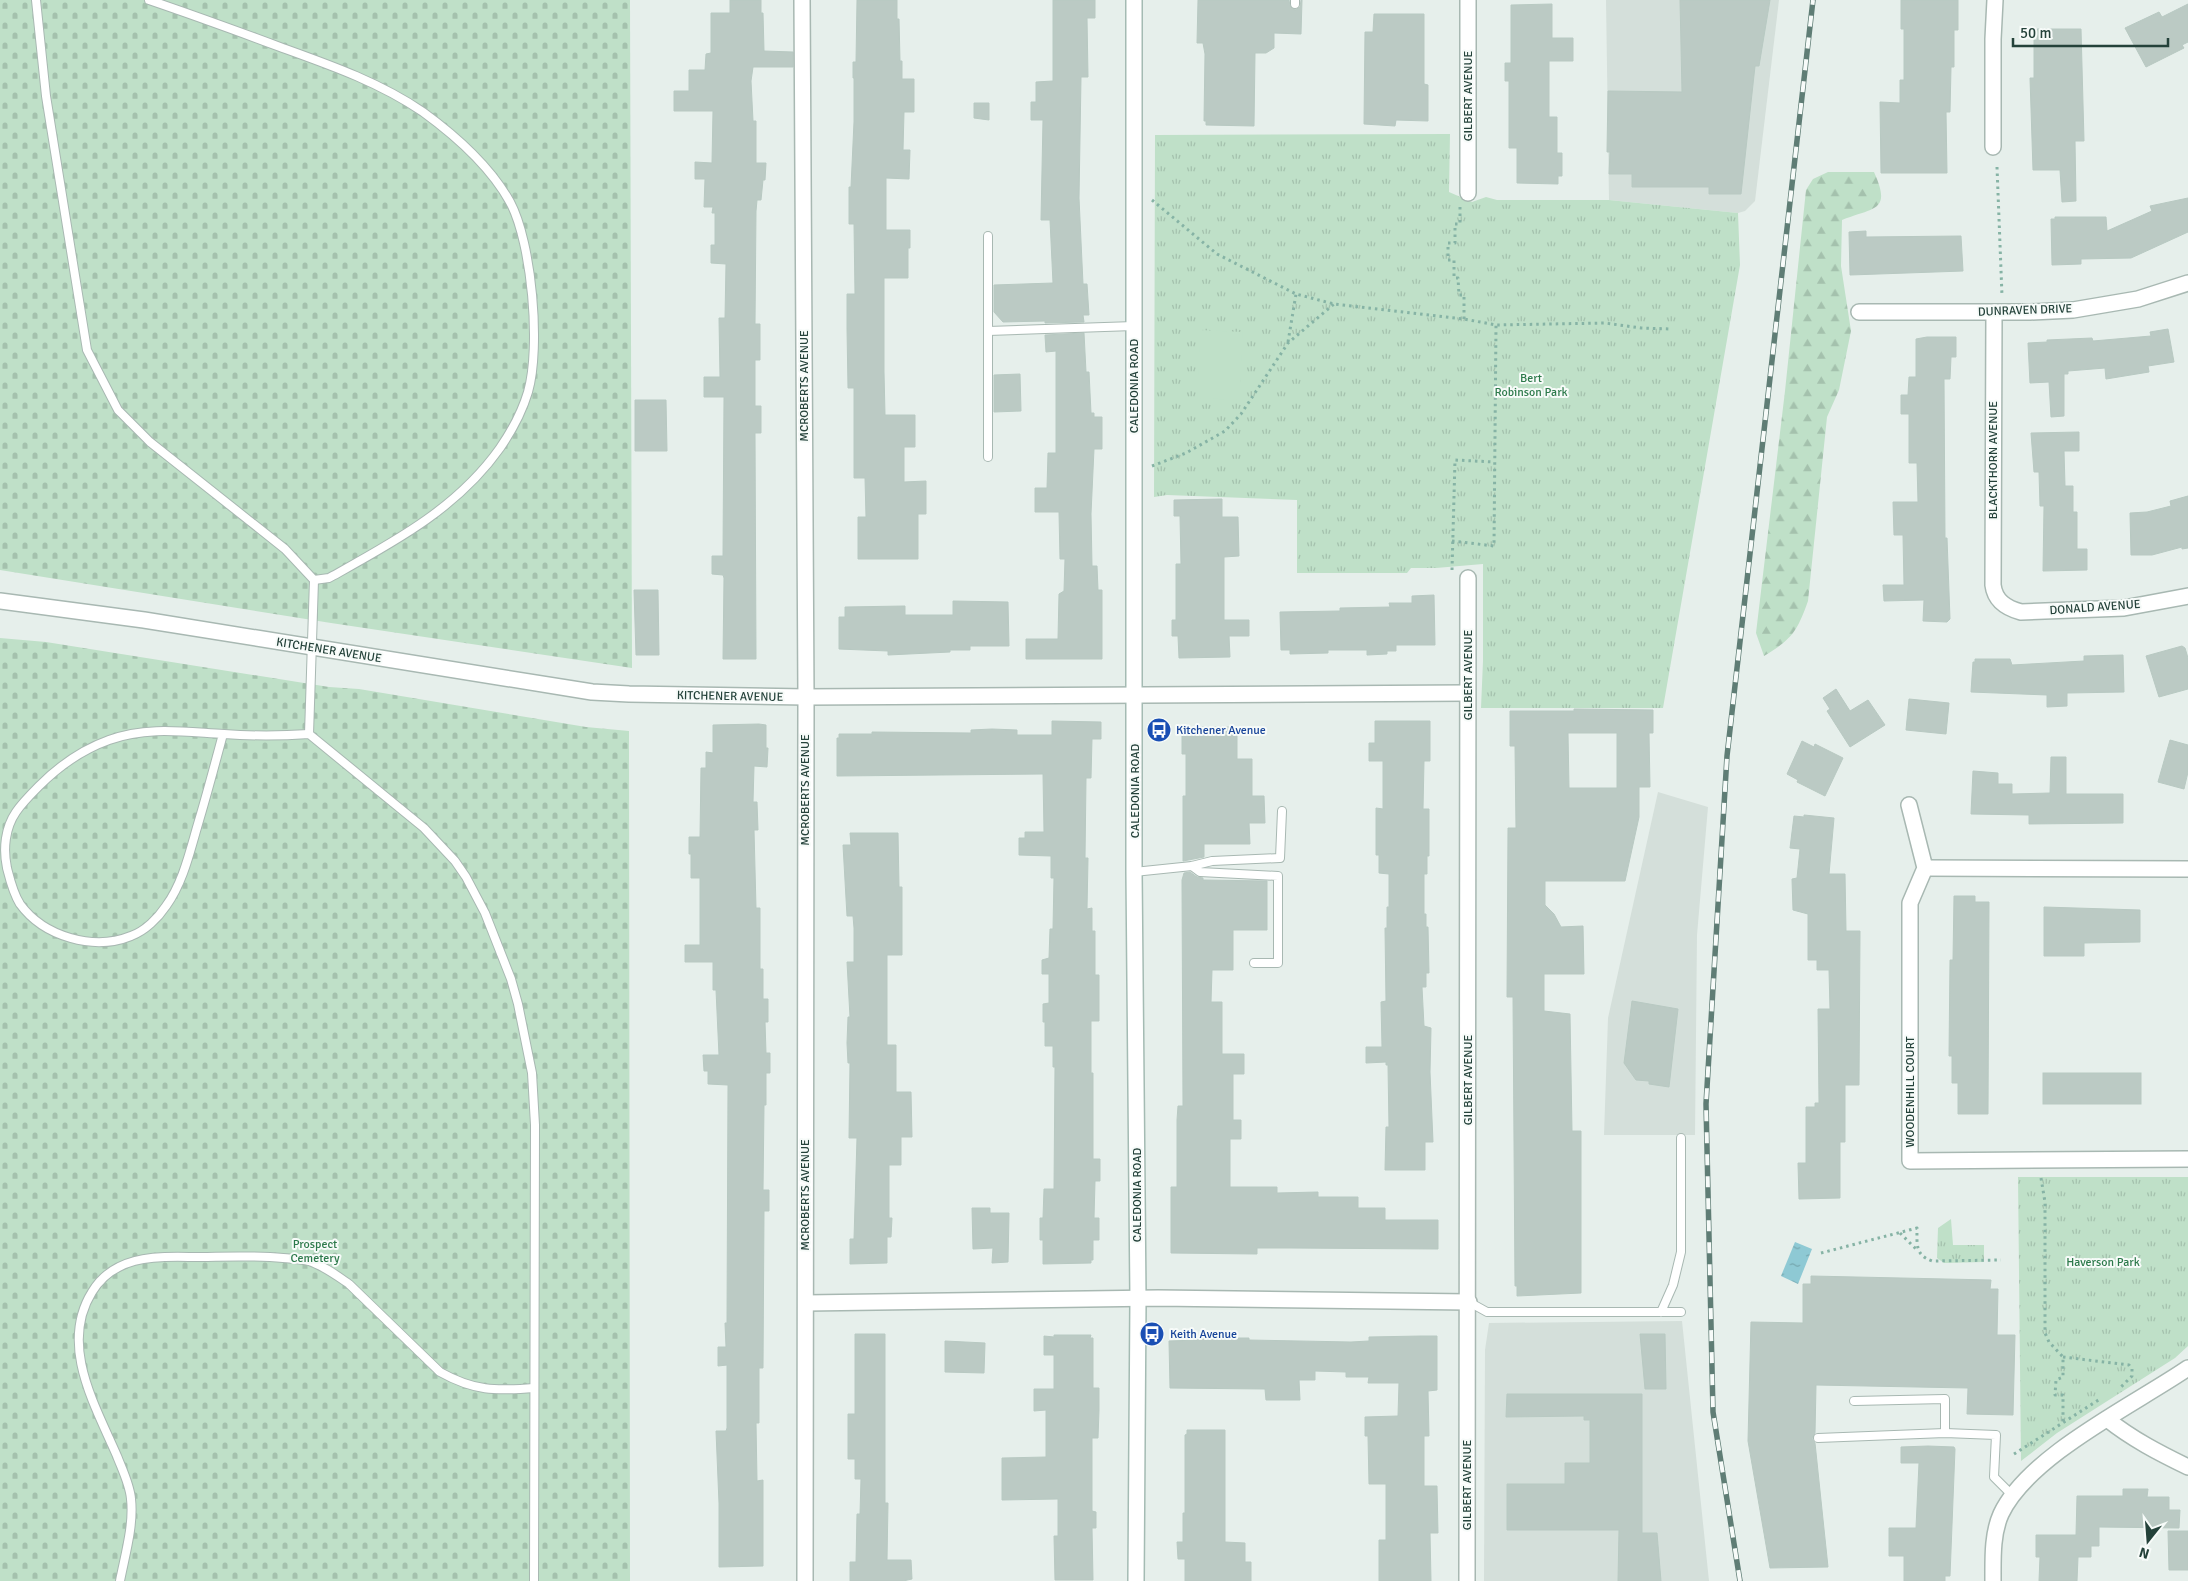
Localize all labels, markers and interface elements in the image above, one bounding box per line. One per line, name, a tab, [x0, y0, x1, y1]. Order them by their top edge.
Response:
scale bar	[2013, 15, 2168, 47]
text: 50 m	[2020, 24, 2051, 42]
street label: GILBERT AVENUE	[1461, 51, 1476, 141]
street label: DUNRAVEN DRIVE	[1977, 301, 2073, 320]
street label: MCROBERTS AVENUE	[797, 330, 812, 442]
street label: CALEDONIA ROAD	[1127, 338, 1142, 433]
park label: Bert Robinson Park	[1494, 371, 1568, 400]
street label: BLACKTHORN AVENUE	[1986, 401, 2001, 519]
street label: DONALD AVENUE	[2049, 597, 2141, 618]
street label: GILBERT AVENUE	[1461, 630, 1476, 720]
street label: KITCHENER AVENUE	[275, 635, 383, 666]
street label: KITCHENER AVENUE	[677, 688, 784, 705]
bus stop icon: Kitchener Avenue	[1146, 717, 1172, 743]
place label: Kitchener Avenue	[1176, 723, 1266, 738]
street label: MCROBERTS AVENUE	[798, 734, 813, 846]
street label: CALEDONIA ROAD	[1128, 743, 1143, 838]
street label: GILBERT AVENUE	[1461, 1035, 1476, 1125]
street label: WOODENHILL COURT	[1903, 1036, 1918, 1148]
street label: MCROBERTS AVENUE	[798, 1139, 813, 1251]
street label: CALEDONIA ROAD	[1130, 1147, 1145, 1242]
park label: Prospect Cemetery	[290, 1237, 340, 1266]
park label: Haverson Park	[2066, 1255, 2140, 1270]
bus stop icon: Keith Avenue	[1139, 1321, 1165, 1347]
place label: Keith Avenue	[1170, 1327, 1237, 1342]
street label: GILBERT AVENUE	[1460, 1440, 1475, 1530]
north arrow	[2123, 1516, 2173, 1566]
text: N	[2137, 1543, 2151, 1563]

